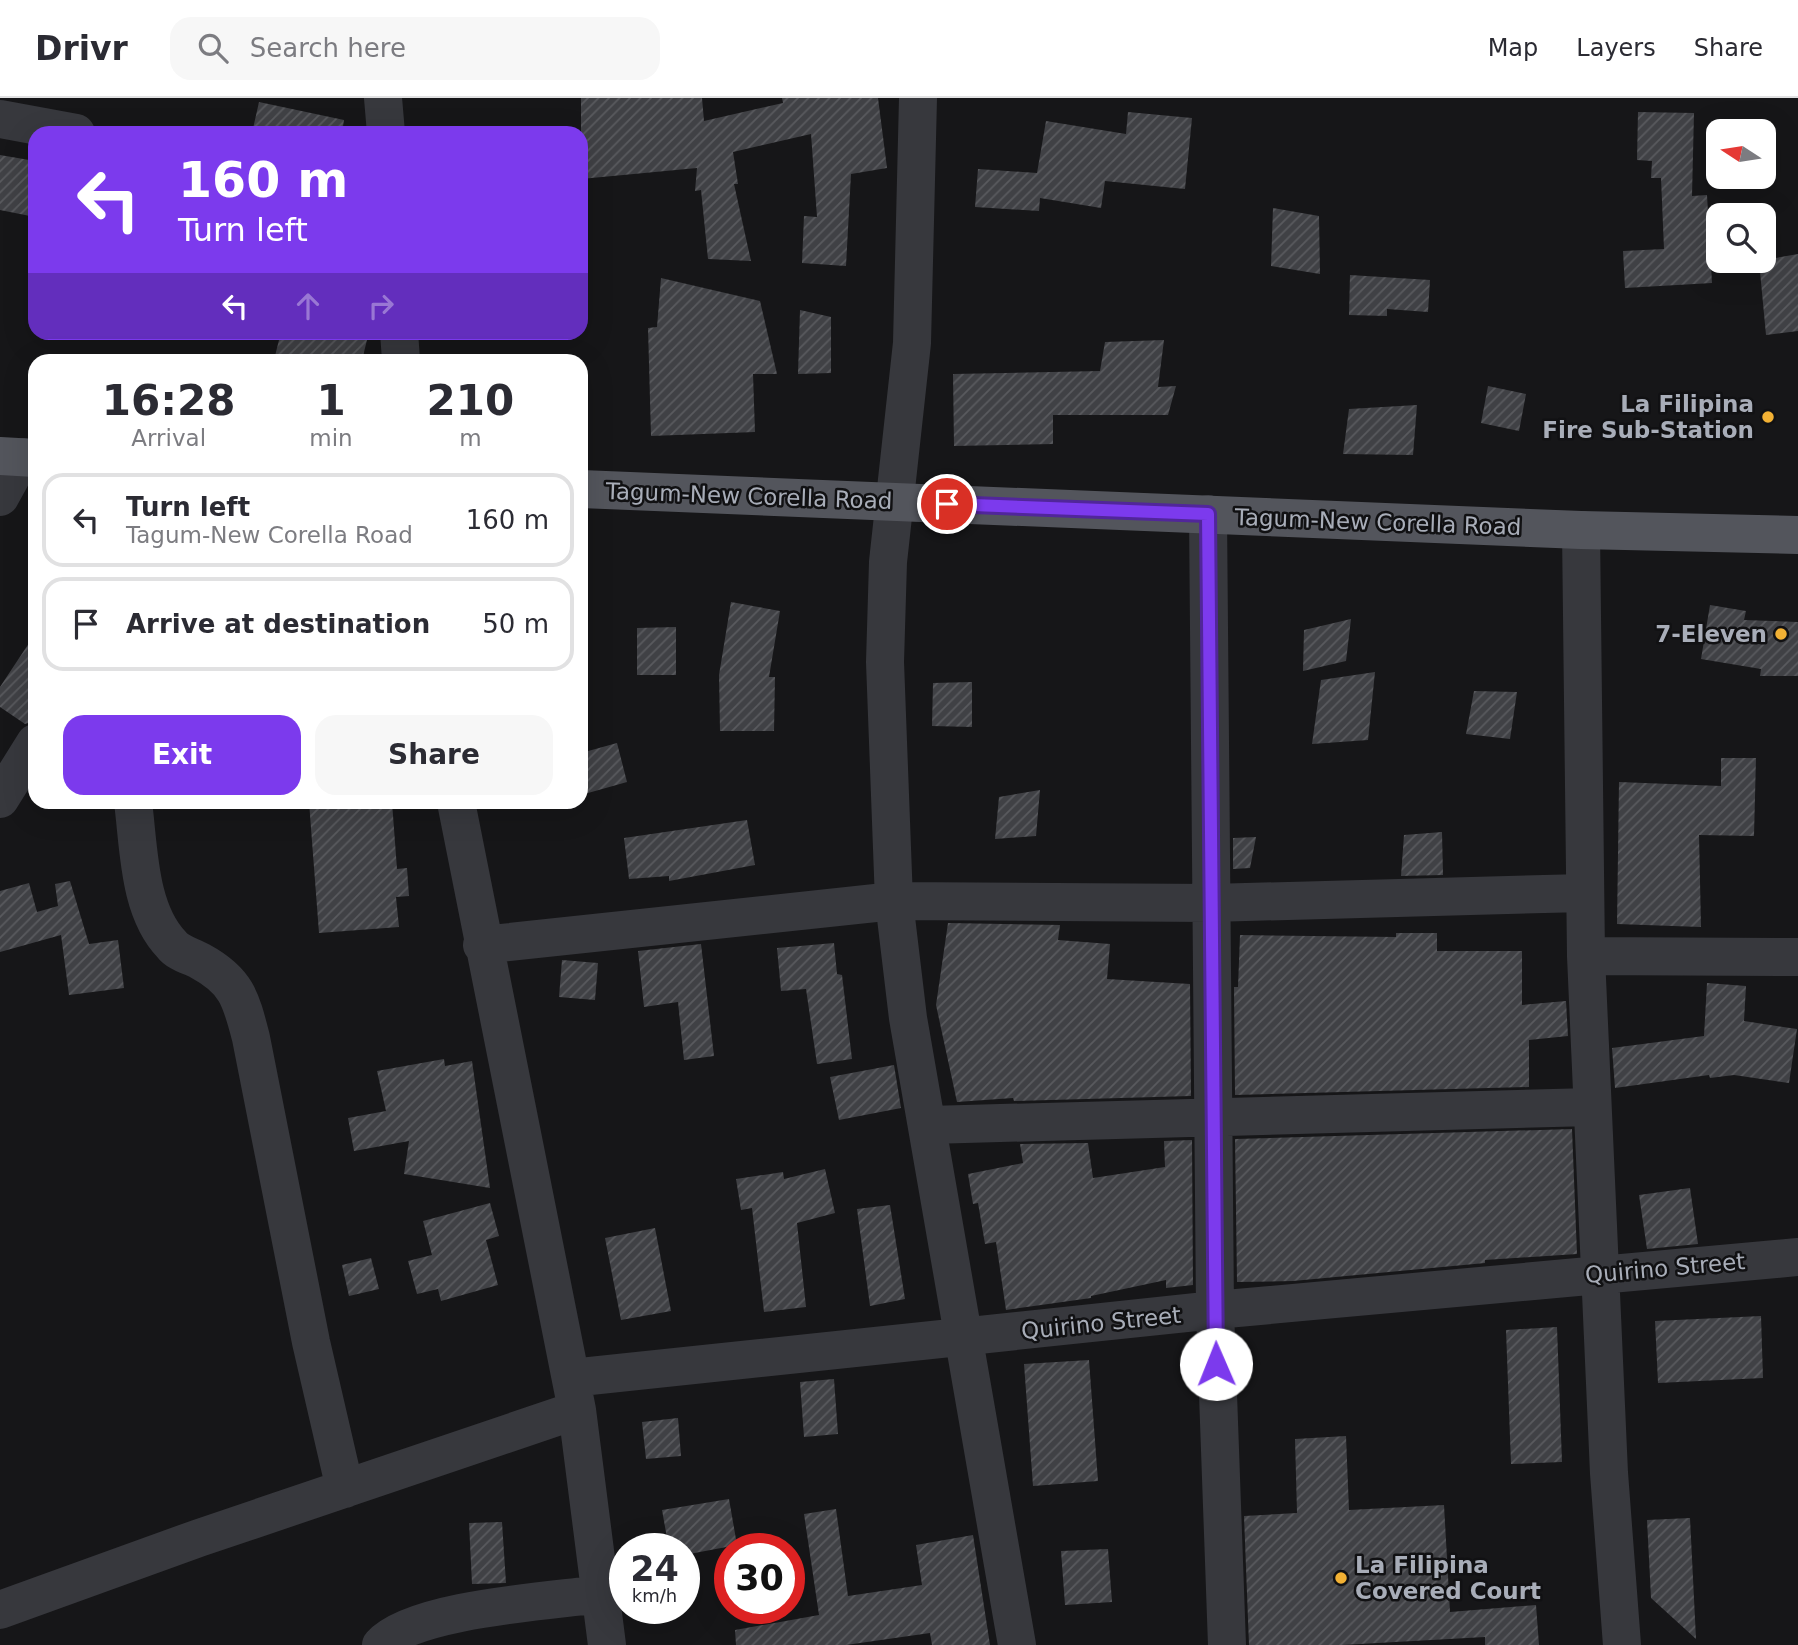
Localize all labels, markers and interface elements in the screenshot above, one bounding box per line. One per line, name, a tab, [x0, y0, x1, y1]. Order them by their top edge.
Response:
search box	[170, 17, 660, 80]
text: Drivr	[35, 29, 128, 68]
icon: search	[194, 29, 232, 67]
text: Search here	[250, 33, 406, 63]
text: Map	[1488, 34, 1538, 62]
text: Layers	[1576, 34, 1656, 62]
text: Share	[1694, 34, 1763, 62]
north arrow	[1706, 119, 1776, 189]
map controls	[1706, 119, 1776, 273]
text: 160 m	[178, 152, 348, 209]
icon: left	[63, 154, 154, 245]
button: search	[1706, 203, 1776, 273]
text: Turn left	[178, 211, 308, 249]
icon: left	[216, 287, 254, 325]
icon: ahead	[289, 287, 327, 325]
icon: right	[362, 287, 400, 325]
text: 16:28	[102, 376, 236, 425]
text: 1	[316, 376, 346, 425]
text: 210	[427, 376, 514, 425]
place label: La Filipina Fire Sub-Station	[1542, 391, 1754, 443]
marker: La Filipina Fire Sub-Station	[1760, 409, 1776, 425]
text: Arrival	[131, 425, 206, 451]
text: min	[309, 425, 353, 451]
text: m	[459, 425, 482, 451]
pin	[917, 474, 977, 534]
street label: Tagum-New Corella Road	[604, 478, 893, 514]
icon: arrive	[928, 485, 966, 523]
text: Turn left	[126, 492, 250, 522]
icon: left	[67, 501, 105, 539]
street label: Tagum-New Corella Road	[1233, 504, 1522, 540]
text: 160 m	[466, 505, 549, 535]
text: Tagum-New Corella Road	[126, 522, 413, 548]
icon: arrive	[67, 605, 105, 643]
text: Arrive at destination	[126, 609, 430, 639]
text: 50 m	[482, 609, 549, 639]
place label: 7-Eleven	[1655, 621, 1767, 647]
marker: 7-Eleven	[1773, 626, 1789, 642]
button: Exit	[63, 715, 301, 795]
button: Share	[315, 715, 553, 795]
street label: Quirino Street	[1584, 1248, 1746, 1288]
street label: Quirino Street	[1020, 1302, 1182, 1344]
position arrow	[1179, 1327, 1253, 1401]
speed limit sign: 30	[714, 1533, 805, 1624]
text: 24	[630, 1549, 679, 1589]
place label: La Filipina Covered Court	[1355, 1552, 1541, 1604]
marker: La Filipina Covered Court	[1333, 1570, 1349, 1586]
text: km/h	[632, 1585, 677, 1606]

